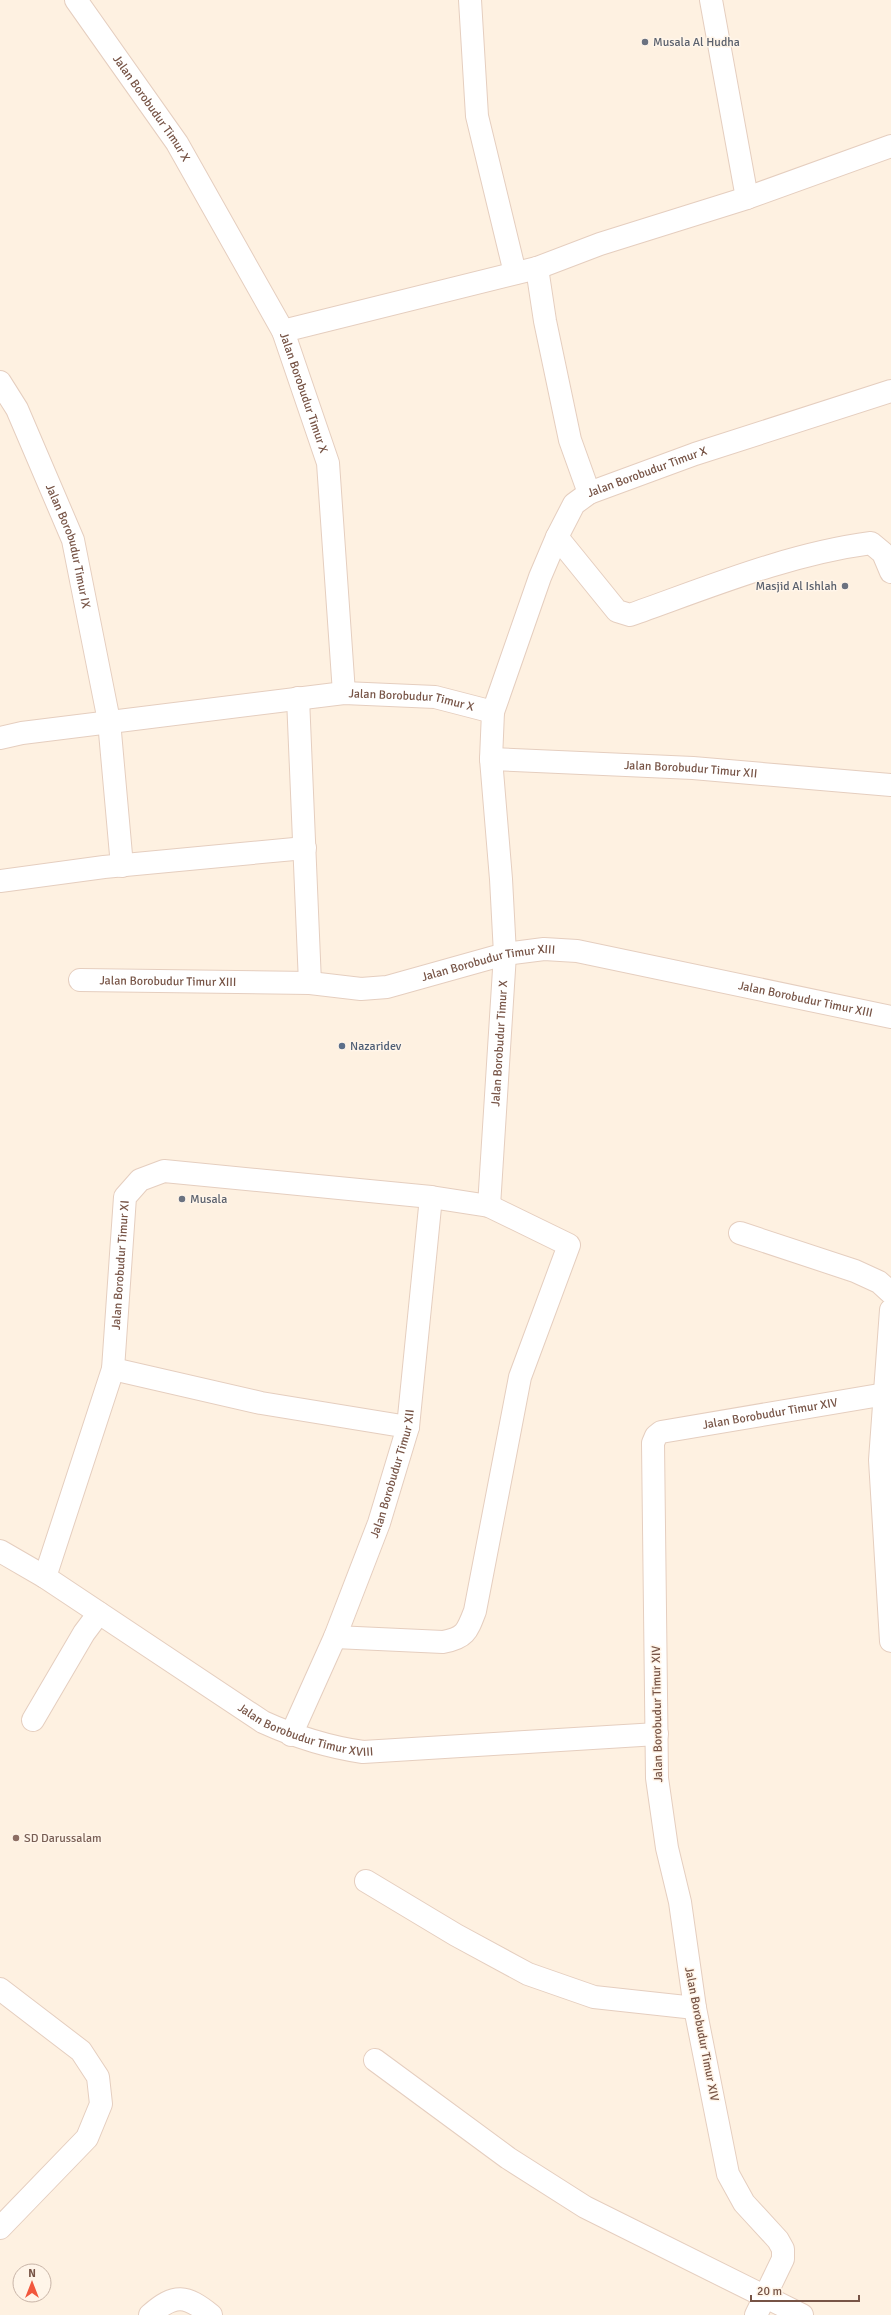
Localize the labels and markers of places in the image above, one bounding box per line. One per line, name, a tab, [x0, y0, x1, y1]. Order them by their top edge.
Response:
place label: Musala Al Hudha	[653, 35, 740, 50]
marker: Musala Al Hudha	[640, 37, 650, 47]
place label: Masjid Al Ishlah	[756, 579, 837, 594]
marker: Masjid Al Ishlah	[840, 581, 850, 591]
place label: Nazaridev	[350, 1039, 402, 1054]
marker: Nazaridev	[337, 1041, 347, 1051]
place label: Musala	[190, 1192, 227, 1207]
marker: Musala	[177, 1194, 187, 1204]
place label: SD Darussalam	[24, 1831, 102, 1846]
marker: SD Darussalam	[11, 1833, 21, 1843]

